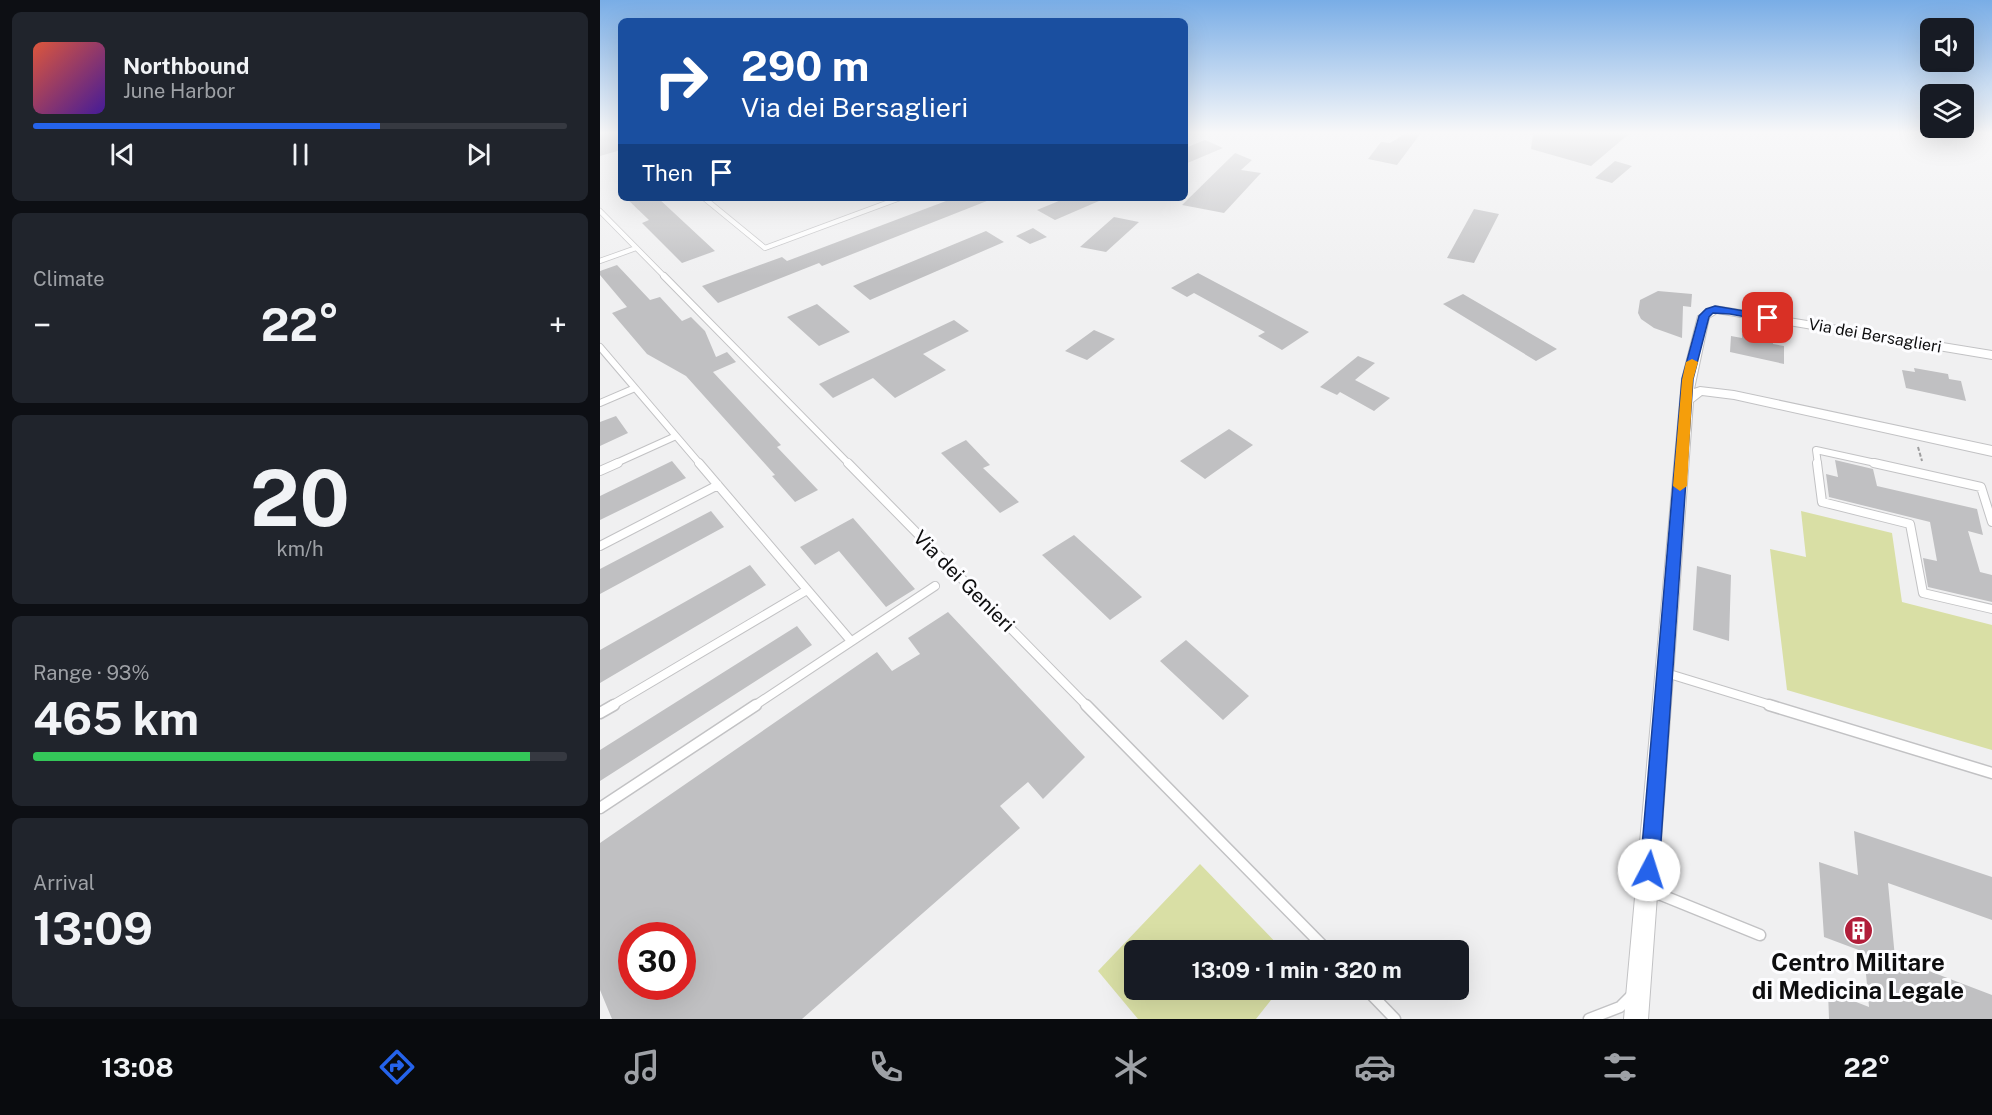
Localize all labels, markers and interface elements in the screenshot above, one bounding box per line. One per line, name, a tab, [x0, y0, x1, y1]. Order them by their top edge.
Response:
map controls	[1920, 18, 1974, 138]
button: sound	[1920, 18, 1974, 72]
text: 290 m	[741, 41, 869, 90]
icon: right	[642, 42, 720, 120]
text: Northbound	[123, 53, 249, 79]
text: June Harbor	[123, 79, 235, 103]
button: layers	[1920, 84, 1974, 138]
text: Via dei Bersaglieri	[741, 91, 968, 123]
icon: previous	[106, 138, 139, 171]
icon: pause	[284, 138, 317, 171]
icon: next	[462, 138, 495, 171]
icon: arrive	[705, 156, 738, 189]
text: Then	[642, 160, 693, 186]
text: Climate	[33, 267, 105, 291]
pin	[1742, 292, 1793, 343]
text: 22°	[261, 298, 339, 351]
icon: arrive	[1751, 301, 1784, 334]
text: −	[33, 306, 51, 344]
text: +	[549, 306, 567, 344]
street label: Via dei Bersaglieri	[1807, 314, 1943, 357]
text: 20	[250, 452, 350, 544]
street label: Via dei Genieri	[908, 525, 1020, 637]
text: km/h	[276, 537, 324, 561]
text: Range · 93%	[33, 661, 149, 685]
text: 465 km	[33, 692, 199, 745]
position arrow	[1617, 838, 1681, 902]
text: Arrival	[33, 871, 95, 895]
text: 13:09	[33, 902, 153, 955]
building icon: Centro Militare di Medicina Legale	[1842, 914, 1874, 946]
speed limit sign: 30	[618, 922, 696, 1000]
place label: Centro Militare di Medicina Legale	[1752, 948, 1964, 1004]
text: 13:09 · 1 min · 320 m	[1191, 957, 1402, 983]
icon: directions	[376, 1046, 418, 1088]
icon: music	[621, 1046, 663, 1088]
icon: phone	[865, 1046, 907, 1088]
icon: climate	[1110, 1046, 1152, 1088]
icon: car	[1354, 1046, 1396, 1088]
icon: filters	[1599, 1046, 1641, 1088]
text: 13:08	[101, 1051, 174, 1083]
text: 22°	[1844, 1051, 1891, 1083]

